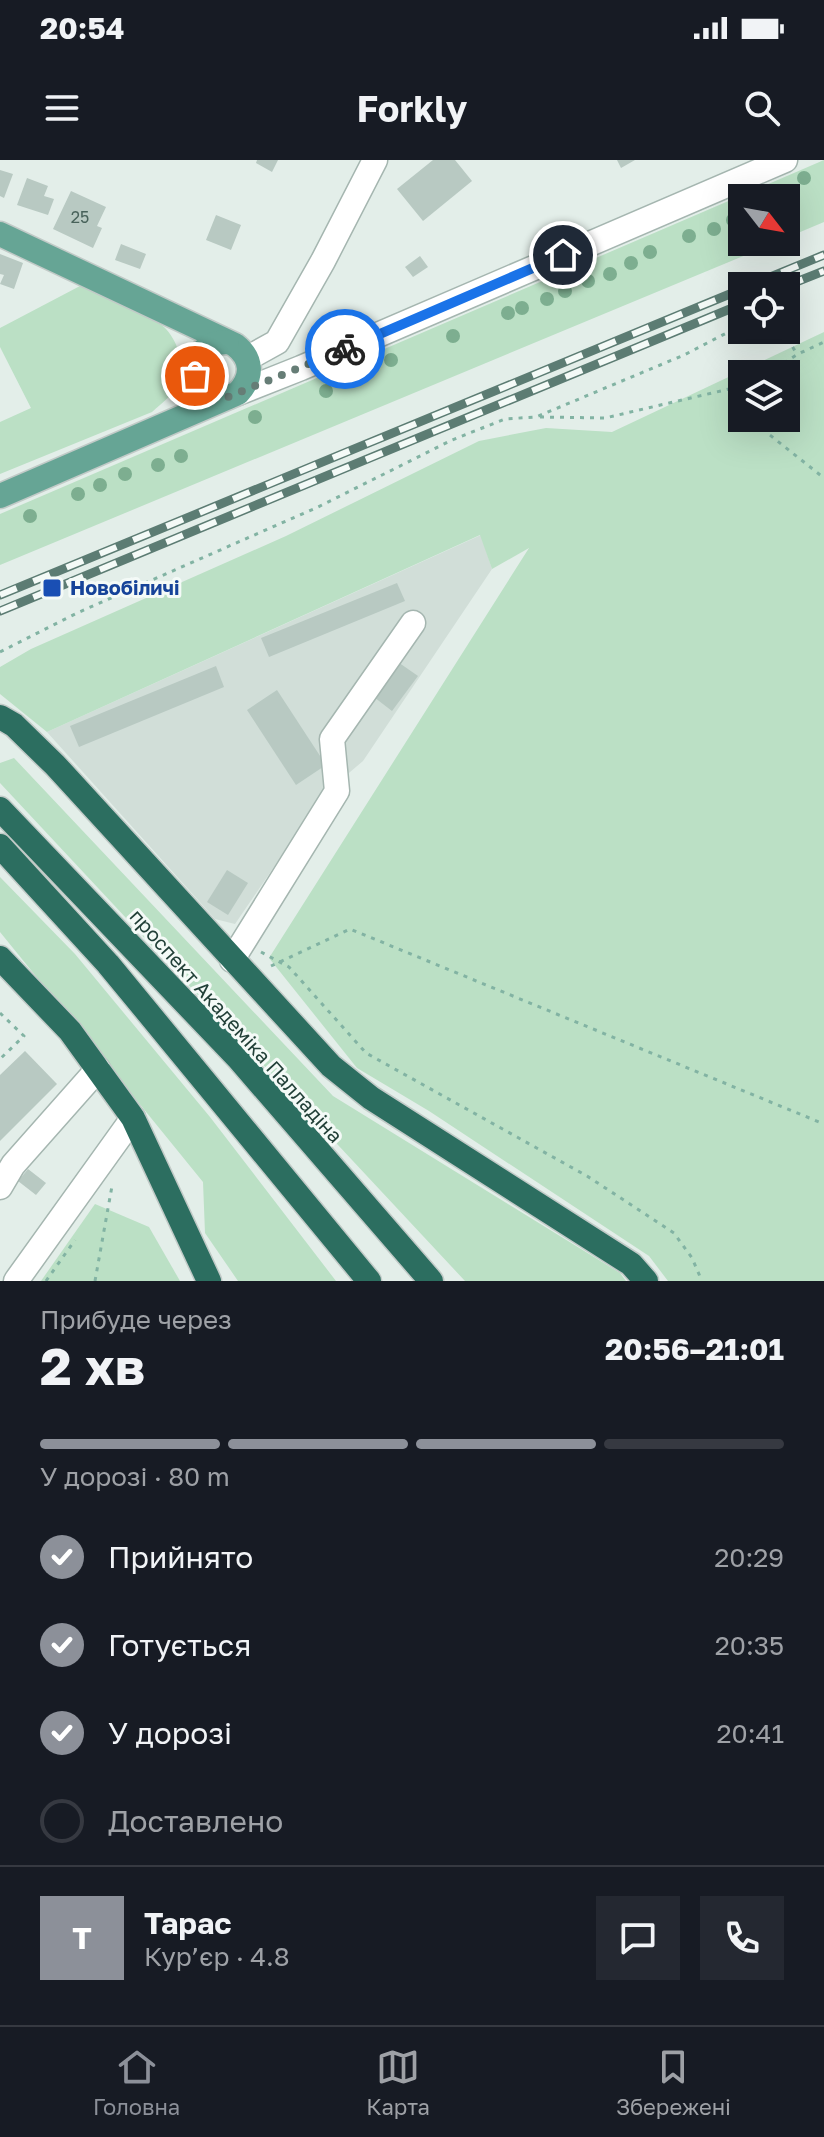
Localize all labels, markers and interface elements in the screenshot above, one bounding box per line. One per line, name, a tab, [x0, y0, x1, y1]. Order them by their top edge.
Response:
text: 20:54	[40, 10, 124, 46]
icon: menu	[40, 86, 84, 130]
icon: search	[740, 86, 784, 130]
text: Forkly	[357, 87, 467, 130]
north arrow	[728, 184, 800, 256]
map controls	[728, 184, 800, 432]
house number: 25	[71, 207, 89, 227]
pin	[529, 221, 597, 289]
icon: home	[541, 233, 585, 277]
button: locate	[728, 272, 800, 344]
courier	[305, 309, 385, 389]
icon: bike	[323, 327, 367, 371]
pin	[161, 342, 229, 410]
icon: bag	[173, 354, 217, 398]
button: layers	[728, 360, 800, 432]
place label: Новобіличі	[70, 575, 180, 599]
marker: Новобіличі	[41, 577, 63, 599]
street label: проспект Академіка Палладіна	[125, 904, 348, 1147]
text: Прибуде через	[40, 1304, 232, 1335]
text: 20:56–21:01	[605, 1331, 784, 1367]
text: 2 хв	[40, 1334, 145, 1396]
text: У дорозі · 80 m	[40, 1461, 230, 1492]
icon: check	[40, 1535, 84, 1579]
text: Прийнято	[108, 1539, 253, 1575]
text: 20:29	[714, 1542, 784, 1573]
icon: check	[40, 1623, 84, 1667]
text: Готується	[108, 1627, 251, 1663]
text: 20:35	[715, 1630, 784, 1661]
icon: check	[40, 1711, 84, 1755]
text: У дорозі	[108, 1715, 232, 1751]
text: 20:41	[717, 1718, 784, 1749]
text: Доставлено	[108, 1803, 283, 1839]
button: chat	[596, 1896, 680, 1980]
button: phone	[700, 1896, 784, 1980]
text: Тарас	[144, 1905, 232, 1941]
text: Т	[72, 1920, 92, 1956]
text: Кур’єр · 4.8	[144, 1941, 290, 1972]
tab: Головна	[93, 2045, 180, 2120]
tab: Карта	[366, 2045, 430, 2120]
tab: Збережені	[616, 2045, 731, 2120]

